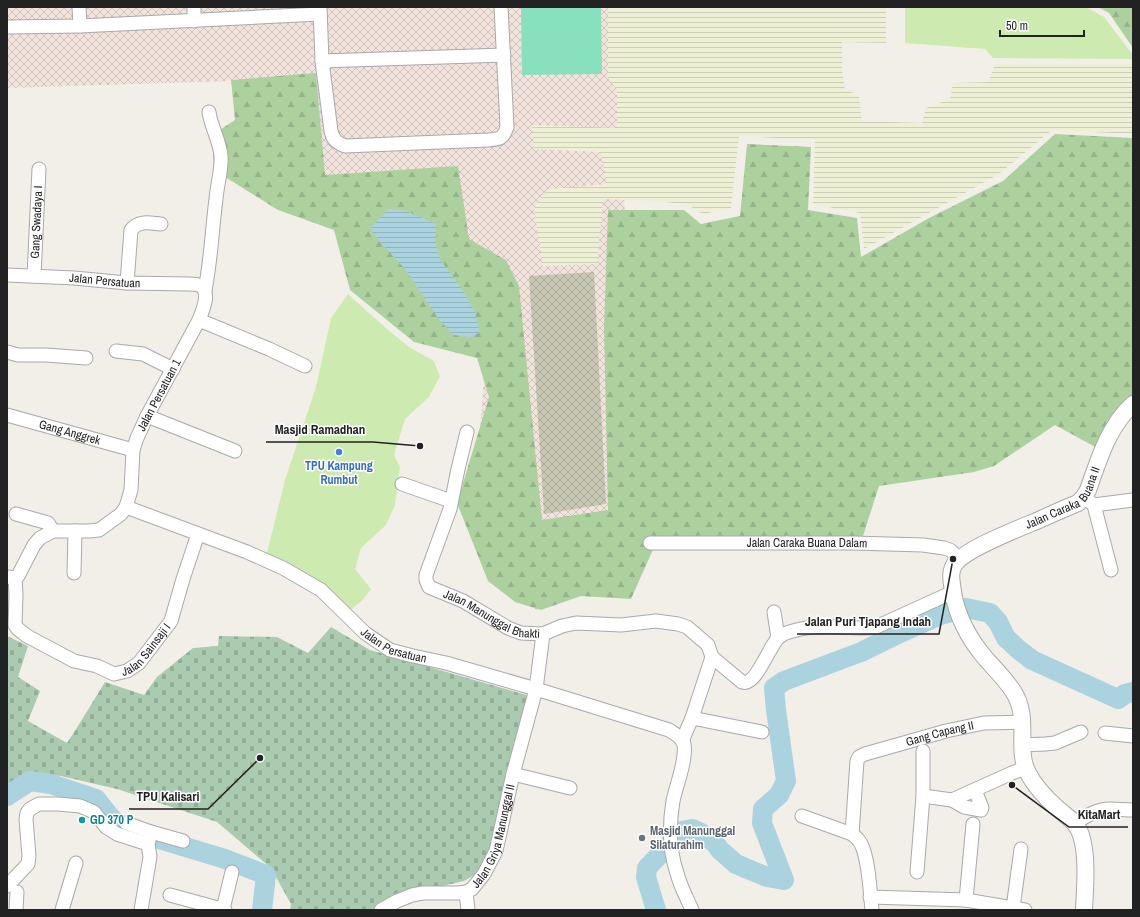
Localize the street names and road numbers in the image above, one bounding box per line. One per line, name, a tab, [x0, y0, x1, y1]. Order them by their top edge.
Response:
street label: Gang Swadaya I	[27, 185, 46, 259]
street label: Jalan Persatuan	[69, 270, 140, 291]
street label: Jalan Persatuan 1	[133, 356, 185, 434]
street label: Gang Anggrek	[37, 416, 102, 449]
street label: Jalan Caraka Buana II	[1023, 464, 1104, 533]
street label: Jalan Caraka Buana Dalam	[747, 535, 868, 551]
street label: Jalan Manunggal Bhakti	[441, 586, 540, 642]
street label: Jalan Sainsaji I	[120, 620, 174, 680]
street label: Jalan Persatuan	[357, 625, 428, 667]
street label: Gang Capang II	[904, 717, 975, 750]
street label: Jalan Griya Manunggal II	[468, 782, 519, 891]

